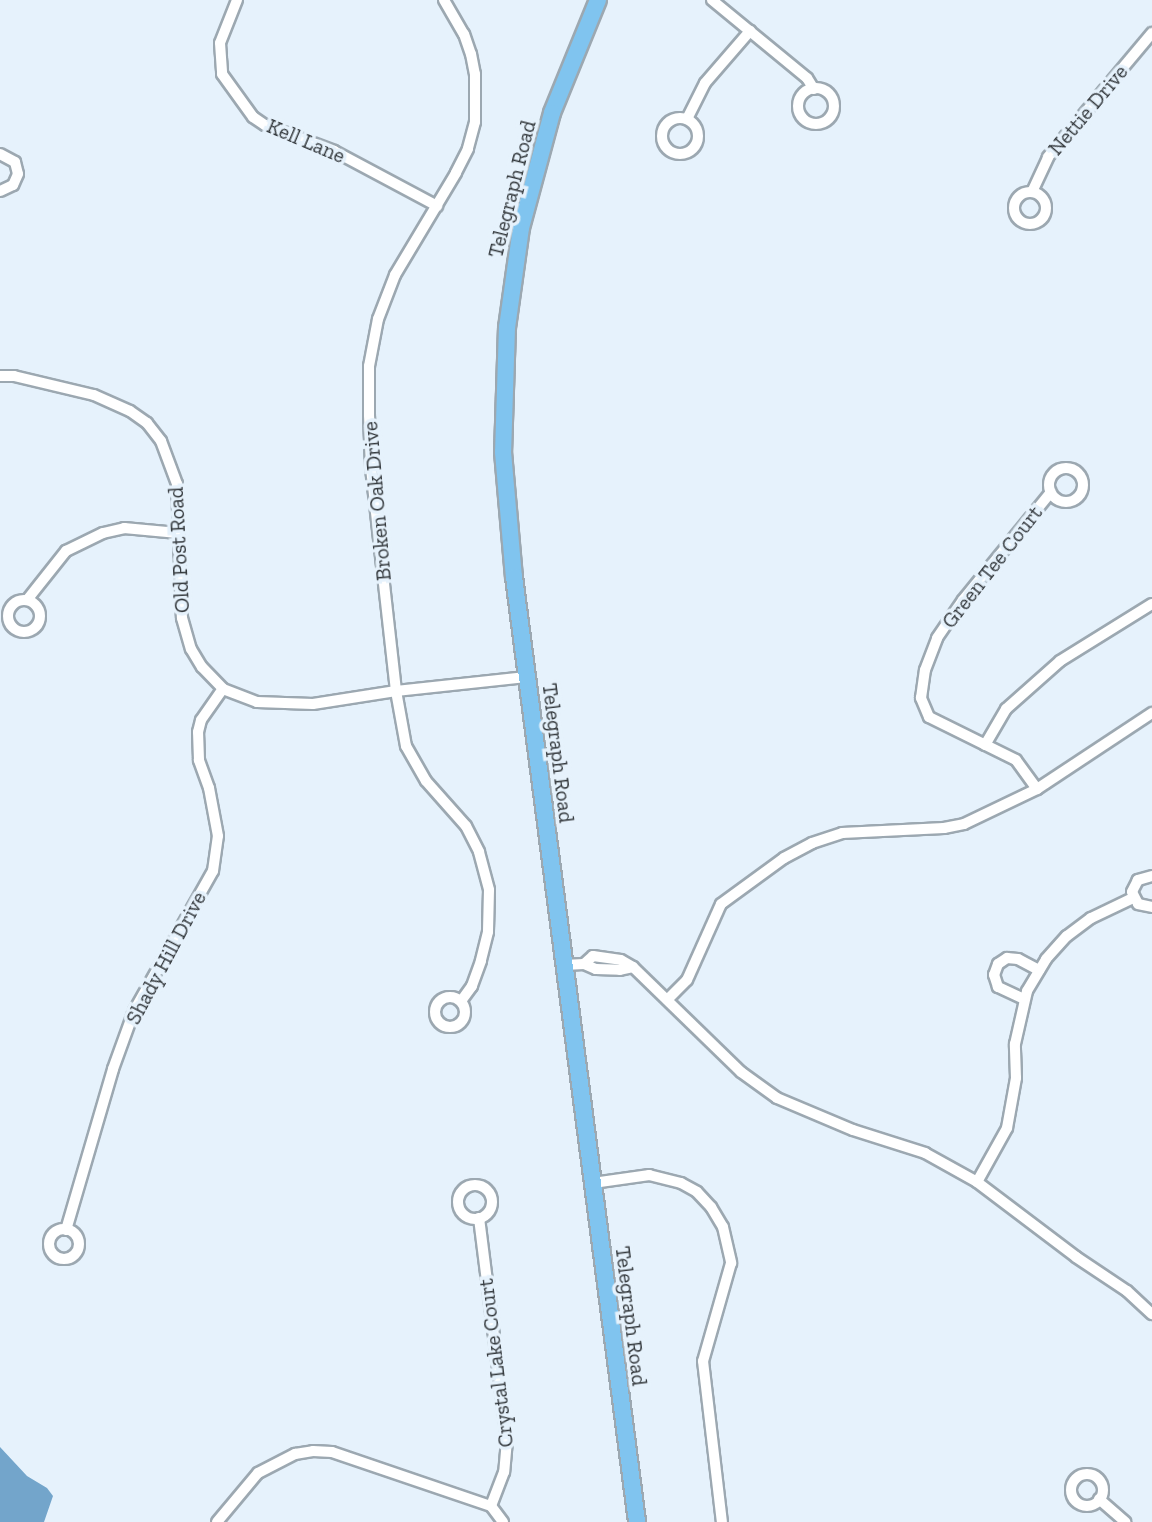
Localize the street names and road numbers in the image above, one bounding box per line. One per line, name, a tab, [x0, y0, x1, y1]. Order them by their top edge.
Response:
street label: Nettie Drive	[1043, 60, 1133, 160]
street label: Kell Lane	[263, 113, 349, 169]
street label: Telegraph Road	[483, 118, 541, 260]
street label: Broken Oak Drive	[357, 420, 397, 582]
street label: Old Post Road	[163, 486, 195, 614]
street label: Green Tee Court	[936, 501, 1048, 633]
street label: Telegraph Road	[537, 682, 579, 824]
street label: Shady Hill Drive	[120, 887, 212, 1029]
street label: Telegraph Road	[610, 1245, 652, 1387]
street label: Crystal Lake Court	[473, 1277, 519, 1449]

